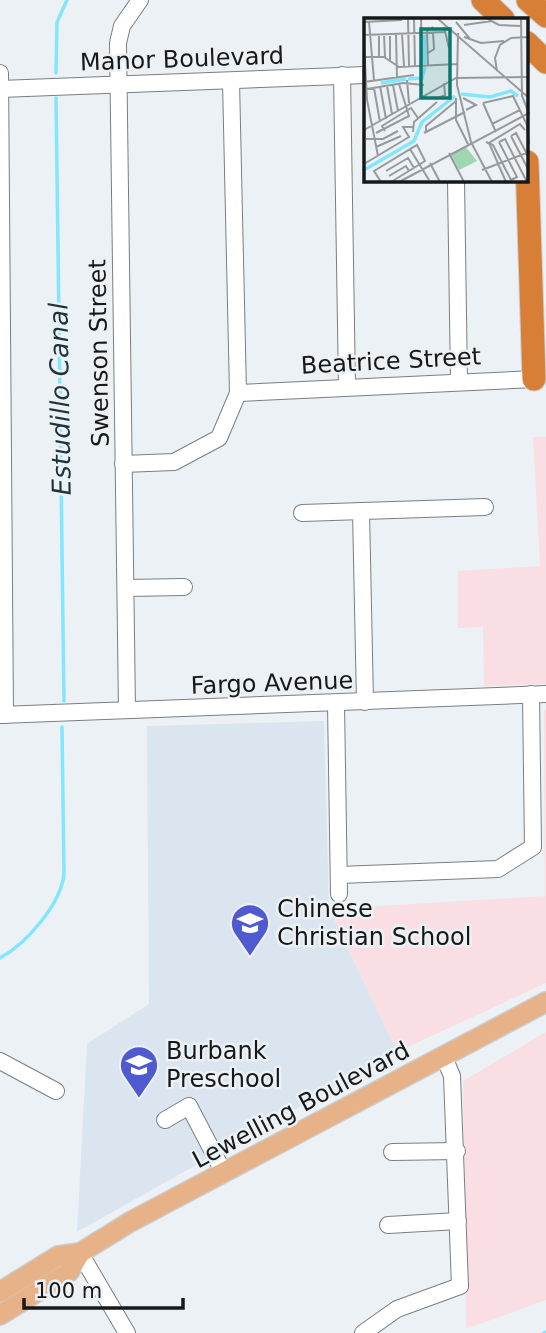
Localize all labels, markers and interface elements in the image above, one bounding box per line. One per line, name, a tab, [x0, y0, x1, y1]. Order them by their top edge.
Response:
inset map	[364, 18, 528, 182]
street label: Manor Boulevard	[79, 41, 285, 77]
street label: Swenson Street	[83, 259, 115, 447]
water label: Estudillo Canal	[43, 302, 77, 496]
street label: Beatrice Street	[300, 342, 482, 380]
street label: Fargo Avenue	[190, 666, 354, 700]
place label: Chinese Christian School	[277, 895, 471, 951]
school or university icon: Chinese Christian School	[229, 902, 271, 957]
street label: Lewelling Boulevard	[188, 1036, 414, 1174]
place label: Burbank Preschool	[166, 1037, 281, 1093]
school or university icon: Burbank Preschool	[118, 1044, 160, 1099]
scale bar	[24, 1266, 184, 1310]
text: 100 m	[35, 1279, 102, 1303]

